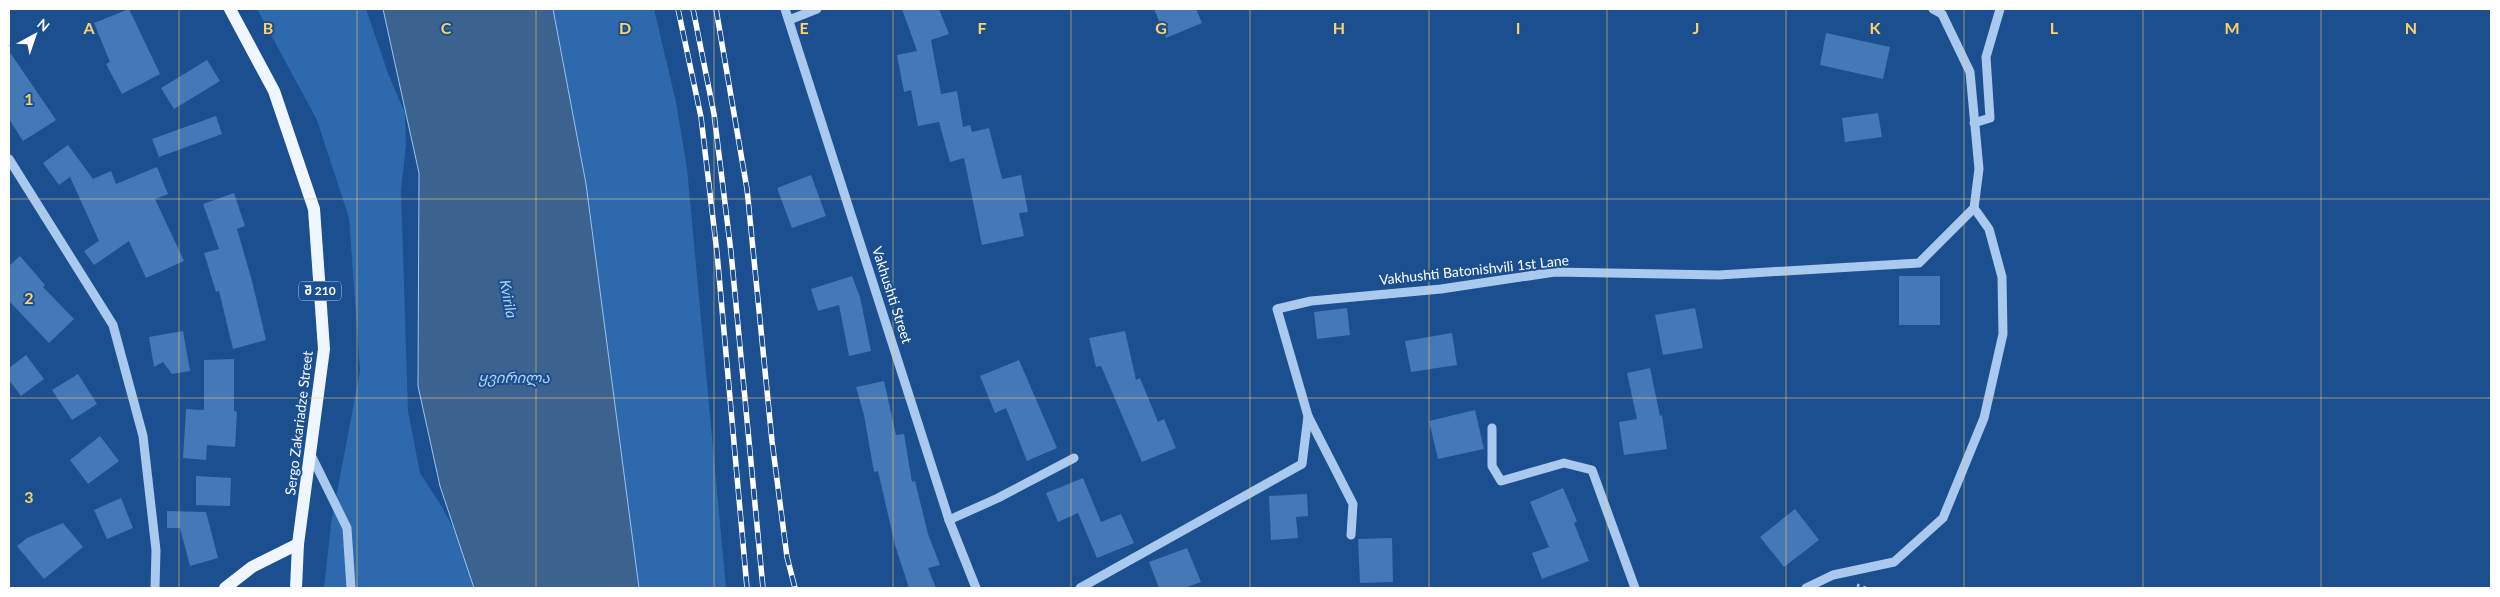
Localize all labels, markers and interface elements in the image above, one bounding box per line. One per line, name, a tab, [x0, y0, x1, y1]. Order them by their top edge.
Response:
north arrow	[10, 10, 60, 60]
text: N	[34, 15, 53, 35]
text: A	[82, 18, 95, 37]
text: B	[263, 18, 273, 37]
text: C	[441, 18, 452, 37]
text: D	[619, 18, 631, 37]
text: E	[799, 18, 809, 37]
text: F	[977, 18, 987, 37]
text: G	[1155, 18, 1167, 37]
text: H	[1333, 18, 1345, 37]
text: I	[1516, 18, 1520, 37]
text: J	[1693, 18, 1699, 37]
text: K	[1870, 18, 1882, 37]
text: L	[2050, 18, 2059, 37]
text: M	[2224, 18, 2240, 37]
text: N	[2405, 18, 2417, 37]
text: 1	[24, 89, 34, 108]
street label: Vakhushti Street	[869, 244, 916, 345]
street label: Vakhushti Batonishvili 1st Lane	[1378, 251, 1570, 288]
water label: Kvirila	[496, 278, 522, 320]
road number: შ 210	[299, 282, 341, 300]
text: 2	[24, 288, 34, 307]
street label: Sergo Zakariadze Street	[281, 350, 316, 496]
water label: ყვირილა	[478, 368, 550, 387]
text: 3	[24, 487, 34, 506]

